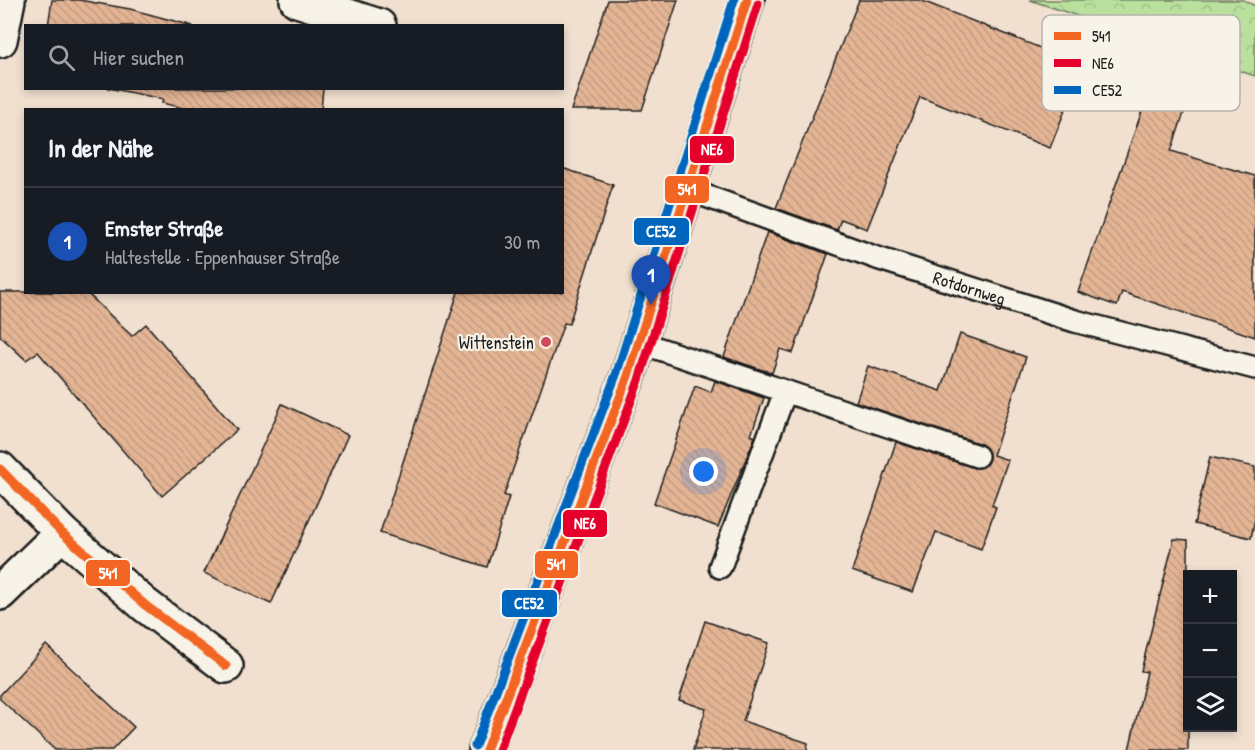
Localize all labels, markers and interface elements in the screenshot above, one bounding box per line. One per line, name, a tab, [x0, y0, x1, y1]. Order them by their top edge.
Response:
legend	[1042, 15, 1240, 111]
search box	[24, 24, 564, 90]
text: 541	[1092, 25, 1111, 47]
icon: search	[45, 41, 78, 74]
text: Hier suchen	[93, 42, 184, 72]
text: NE6	[1092, 52, 1114, 74]
text: CE52	[1092, 79, 1123, 101]
text: In der Nähe	[48, 130, 154, 165]
line badge: NE6	[689, 135, 735, 164]
text: NE6	[701, 138, 724, 160]
line badge: 541	[664, 175, 710, 204]
text: 541	[678, 178, 696, 200]
text: Emster Straße	[105, 213, 223, 243]
line badge: CE52	[633, 217, 690, 246]
text: CE52	[646, 220, 677, 242]
text: 1	[64, 228, 71, 255]
text: 30 m	[504, 228, 540, 255]
text: Haltestelle · Eppenhauser Straße	[105, 243, 340, 270]
pin: 1	[632, 256, 670, 305]
street label: Rotdornweg	[930, 264, 1009, 311]
place label: Wittenstein	[459, 330, 534, 355]
marker: Wittenstein	[539, 335, 553, 349]
your location	[689, 457, 718, 486]
line badge: NE6	[562, 509, 608, 538]
text: NE6	[574, 512, 597, 534]
line badge: 541	[534, 550, 579, 579]
text: 541	[547, 553, 565, 575]
line badge: 541	[85, 559, 131, 587]
text: 541	[99, 562, 117, 584]
map controls	[1183, 570, 1237, 732]
button: +	[1183, 570, 1237, 624]
line badge: CE52	[501, 589, 558, 618]
text: CE52	[514, 592, 545, 614]
button: −	[1183, 624, 1237, 678]
button: layers	[1183, 678, 1237, 732]

